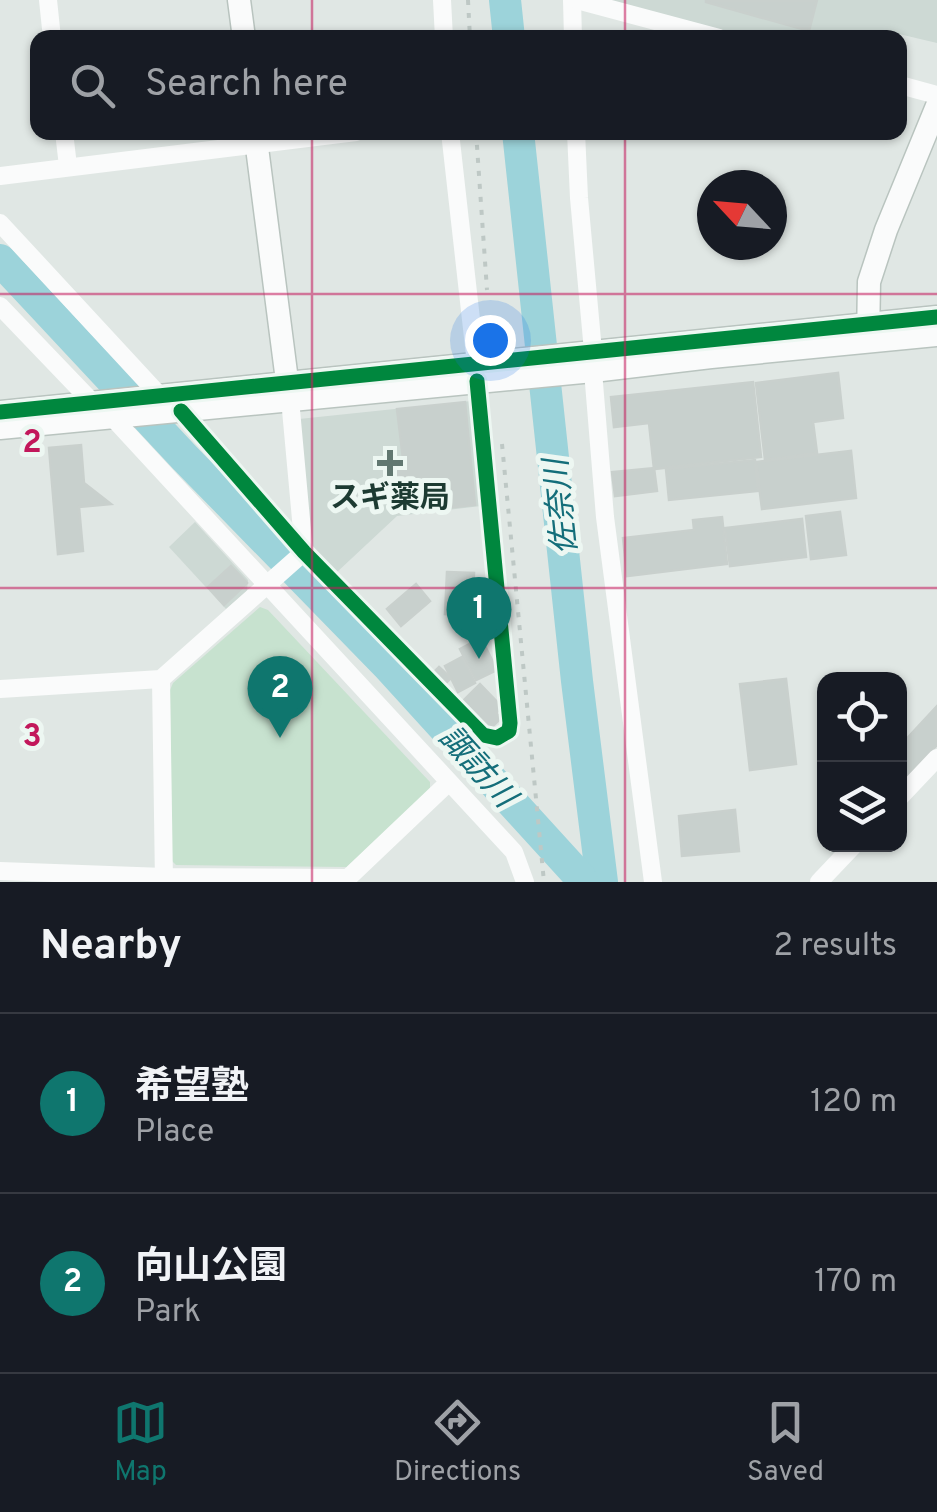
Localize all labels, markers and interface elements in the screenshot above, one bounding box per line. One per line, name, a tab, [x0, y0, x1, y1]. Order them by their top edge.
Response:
search box	[30, 30, 907, 140]
icon: search	[65, 58, 120, 113]
text: Search here	[145, 61, 348, 110]
north arrow	[697, 170, 787, 260]
your location	[465, 315, 516, 366]
text: 2	[22, 424, 42, 464]
marker: スギ薬局	[379, 452, 401, 474]
water label: 佐奈川	[538, 454, 588, 557]
place label: スギ薬局	[330, 480, 450, 518]
pin: 1	[446, 576, 512, 659]
pin: 2	[248, 656, 312, 738]
map controls	[817, 672, 907, 852]
button: locate	[817, 672, 907, 762]
text: 3	[22, 718, 42, 758]
water label: 諏訪川	[429, 719, 525, 819]
button: layers	[817, 762, 907, 852]
text: Nearby	[40, 921, 182, 974]
text: 2 results	[773, 927, 897, 967]
text: 希望塾	[135, 1064, 249, 1113]
text: 1	[66, 1083, 79, 1123]
text: 120 m	[810, 1083, 897, 1123]
text: Place	[135, 1113, 214, 1153]
text: 向山公園	[135, 1244, 287, 1293]
text: 2	[63, 1263, 82, 1303]
text: 170 m	[814, 1263, 897, 1303]
text: Park	[135, 1293, 201, 1333]
tab: Map	[113, 1395, 168, 1491]
tab: Directions	[394, 1395, 521, 1491]
tab: Saved	[747, 1395, 824, 1491]

